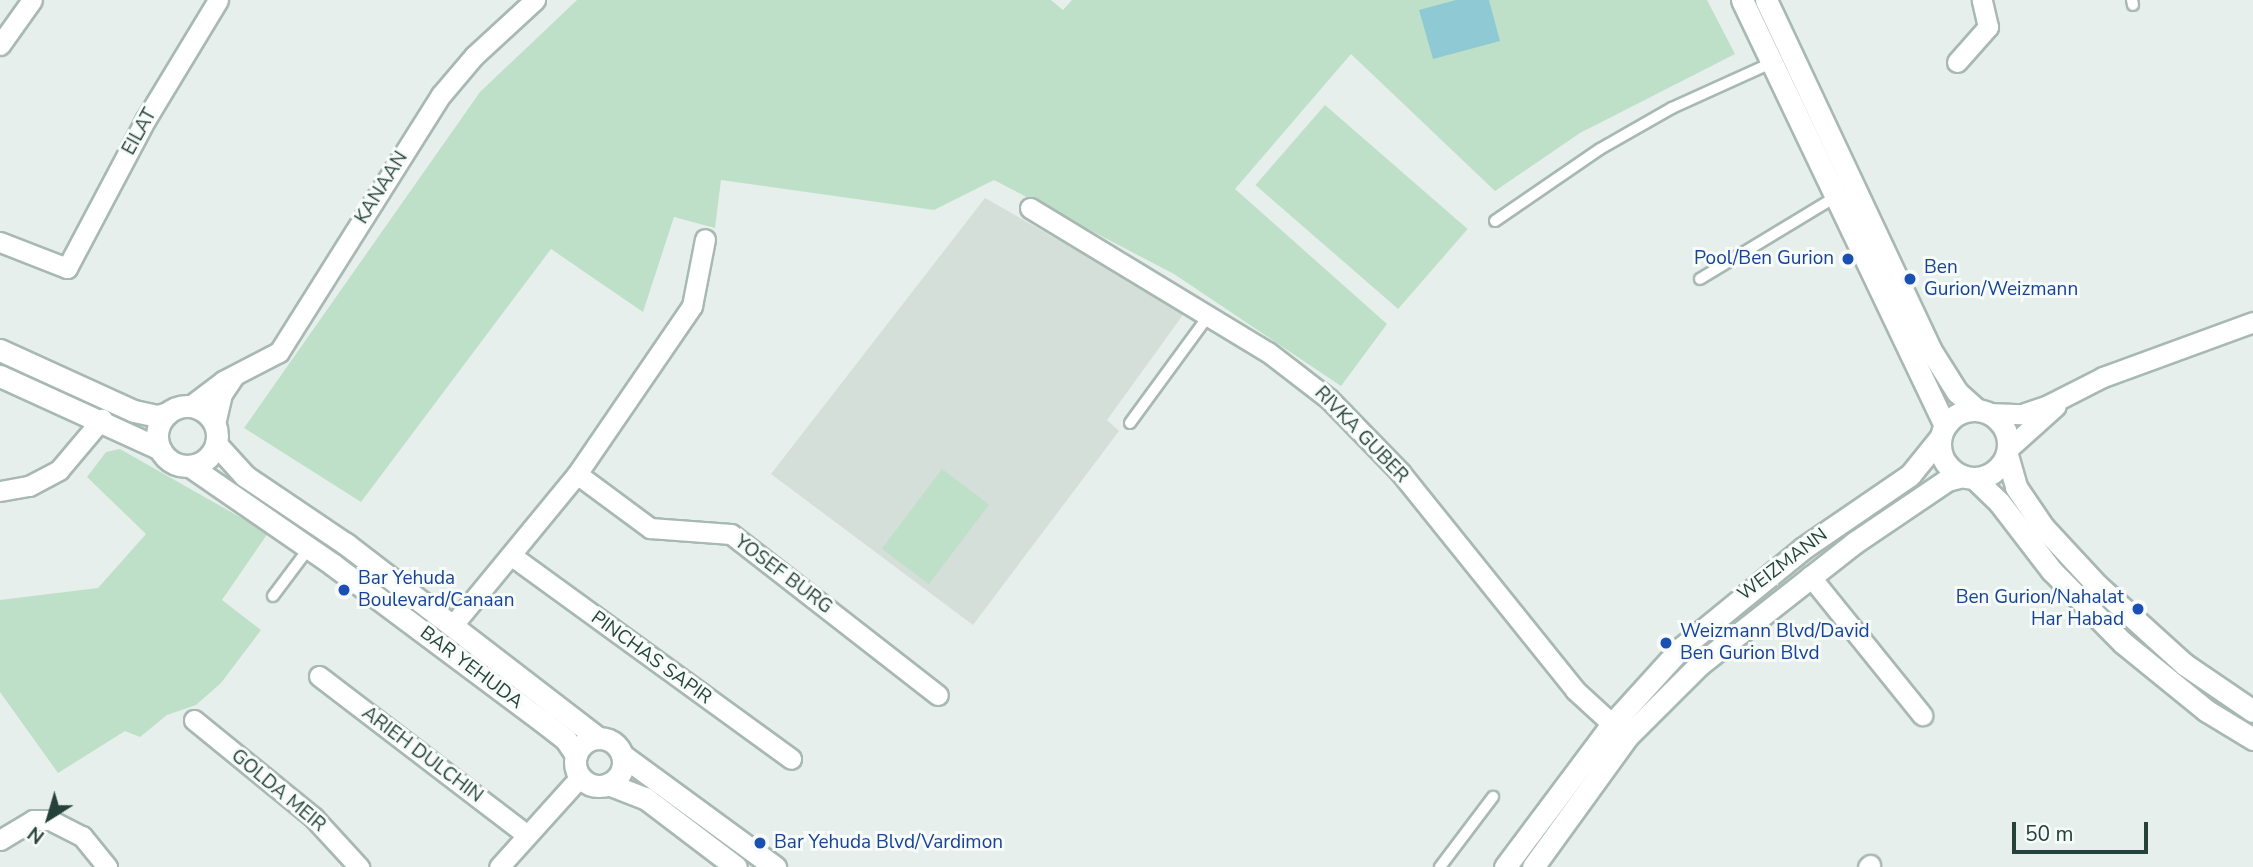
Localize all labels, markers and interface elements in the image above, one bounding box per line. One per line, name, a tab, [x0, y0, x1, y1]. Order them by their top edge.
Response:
street label: EILAT	[118, 105, 162, 159]
street label: KANAAN	[351, 148, 413, 228]
place label: Pool/Ben Gurion	[1694, 248, 1834, 270]
marker: Pool/Ben Gurion	[1840, 251, 1856, 267]
place label: Ben Gurion/Weizmann	[1924, 257, 2078, 301]
marker: Ben Gurion/Weizmann	[1902, 271, 1918, 287]
street label: RIVKA GUBER	[1309, 382, 1413, 488]
street label: WEIZMANN	[1734, 524, 1832, 606]
street label: YOSEF BURG	[730, 531, 836, 619]
place label: Bar Yehuda Boulevard/Canaan	[358, 568, 514, 612]
marker: Bar Yehuda Boulevard/Canaan	[336, 582, 352, 598]
place label: Ben Gurion/Nahalat Har Habad	[1956, 587, 2124, 631]
marker: Ben Gurion/Nahalat Har Habad	[2130, 601, 2146, 617]
street label: PINCHAS SAPIR	[586, 607, 716, 709]
place label: Weizmann Blvd/David Ben Gurion Blvd	[1680, 621, 1870, 665]
street label: BAR YEHUDA	[415, 622, 527, 714]
marker: Weizmann Blvd/David Ben Gurion Blvd	[1658, 635, 1674, 651]
street label: ARIEH DULCHIN	[357, 702, 487, 808]
street label: GOLDA MEIR	[226, 745, 330, 837]
north arrow	[14, 783, 84, 853]
scale bar	[2015, 808, 2152, 852]
text: N	[23, 820, 50, 849]
text: 50 m	[2025, 820, 2074, 848]
place label: Bar Yehuda Blvd/Vardimon	[774, 832, 1003, 854]
marker: Bar Yehuda Blvd/Vardimon	[752, 835, 768, 851]

